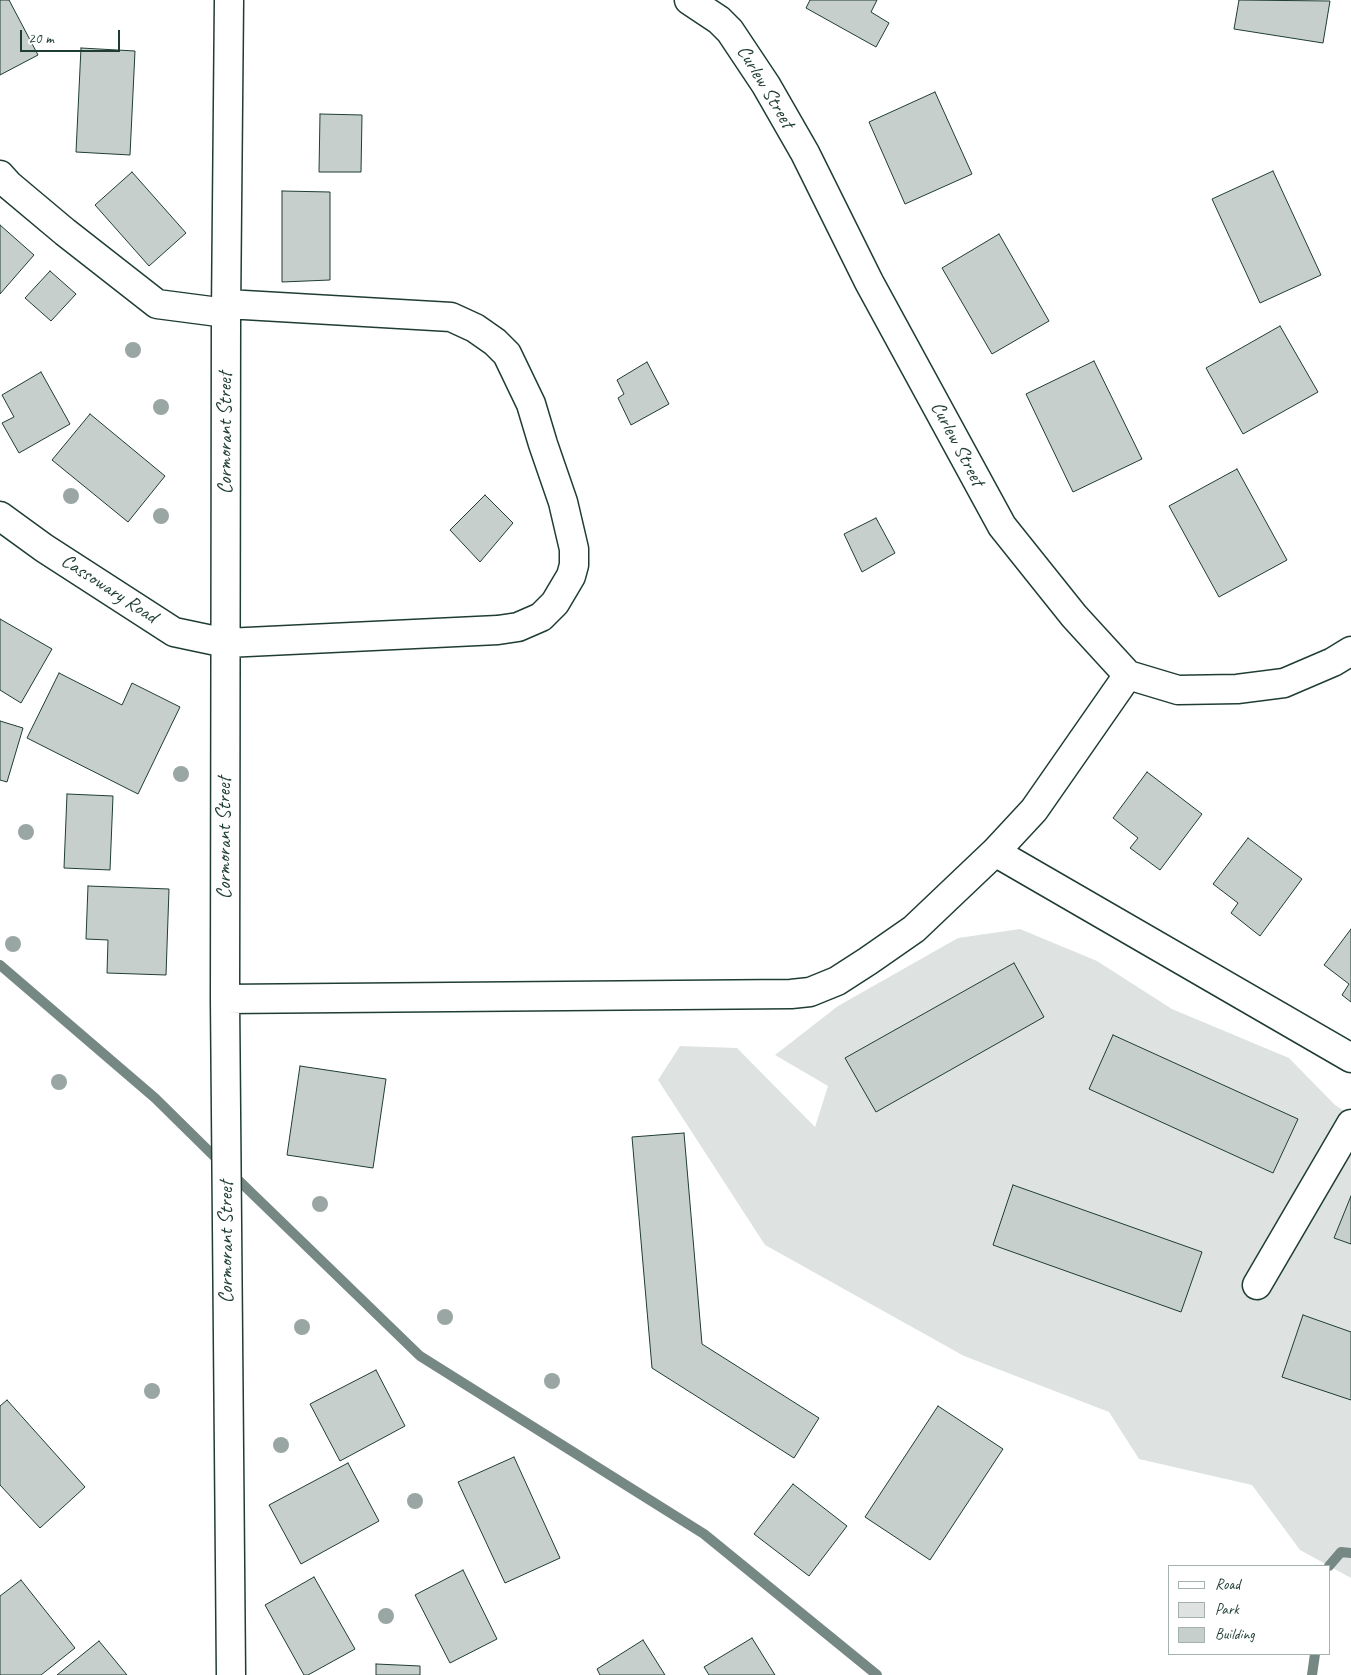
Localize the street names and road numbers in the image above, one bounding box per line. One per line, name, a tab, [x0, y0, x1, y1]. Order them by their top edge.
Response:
street label: Curlew Street	[731, 41, 799, 133]
street label: Cormorant Street	[214, 372, 238, 494]
street label: Curlew Street	[925, 398, 989, 490]
street label: Cassowary Road	[56, 549, 162, 629]
street label: Cormorant Street	[213, 777, 237, 899]
street label: Cormorant Street	[215, 1181, 239, 1303]

